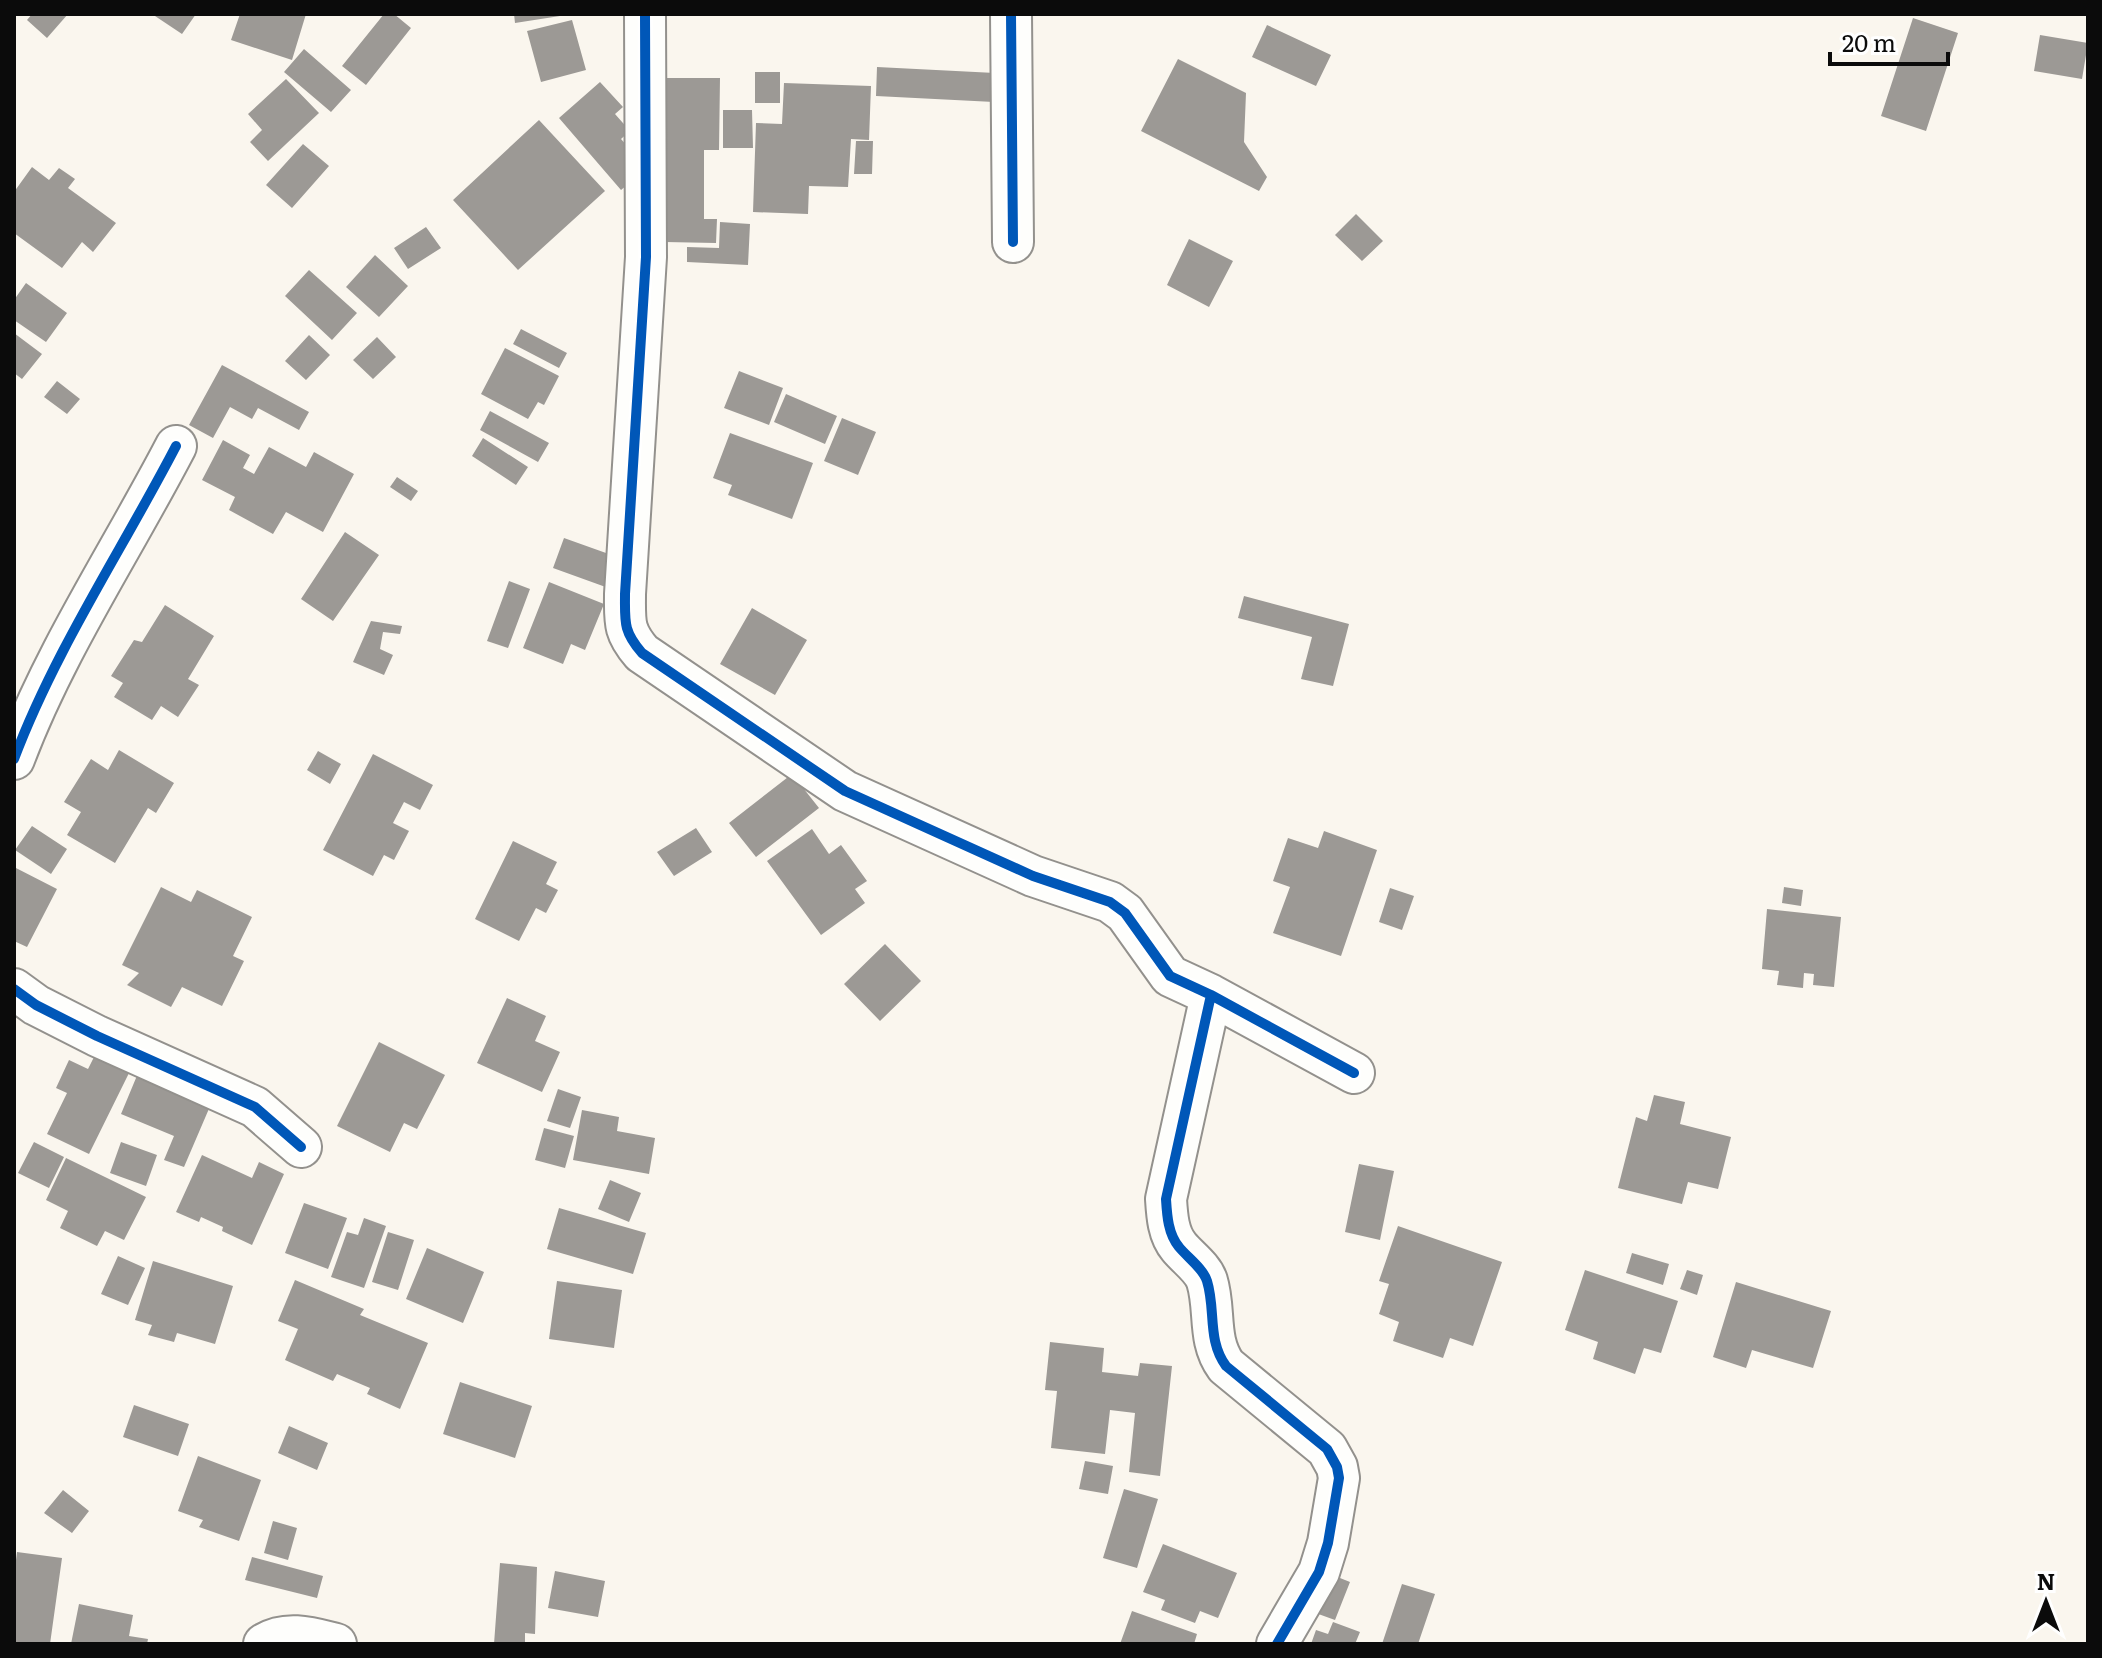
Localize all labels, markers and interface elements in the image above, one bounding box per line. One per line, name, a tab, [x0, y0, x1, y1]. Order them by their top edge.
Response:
scale bar	[1830, 16, 1948, 66]
text: 20 m	[1842, 24, 1896, 59]
north arrow	[2006, 1562, 2086, 1642]
text: N	[2037, 1564, 2055, 1597]

